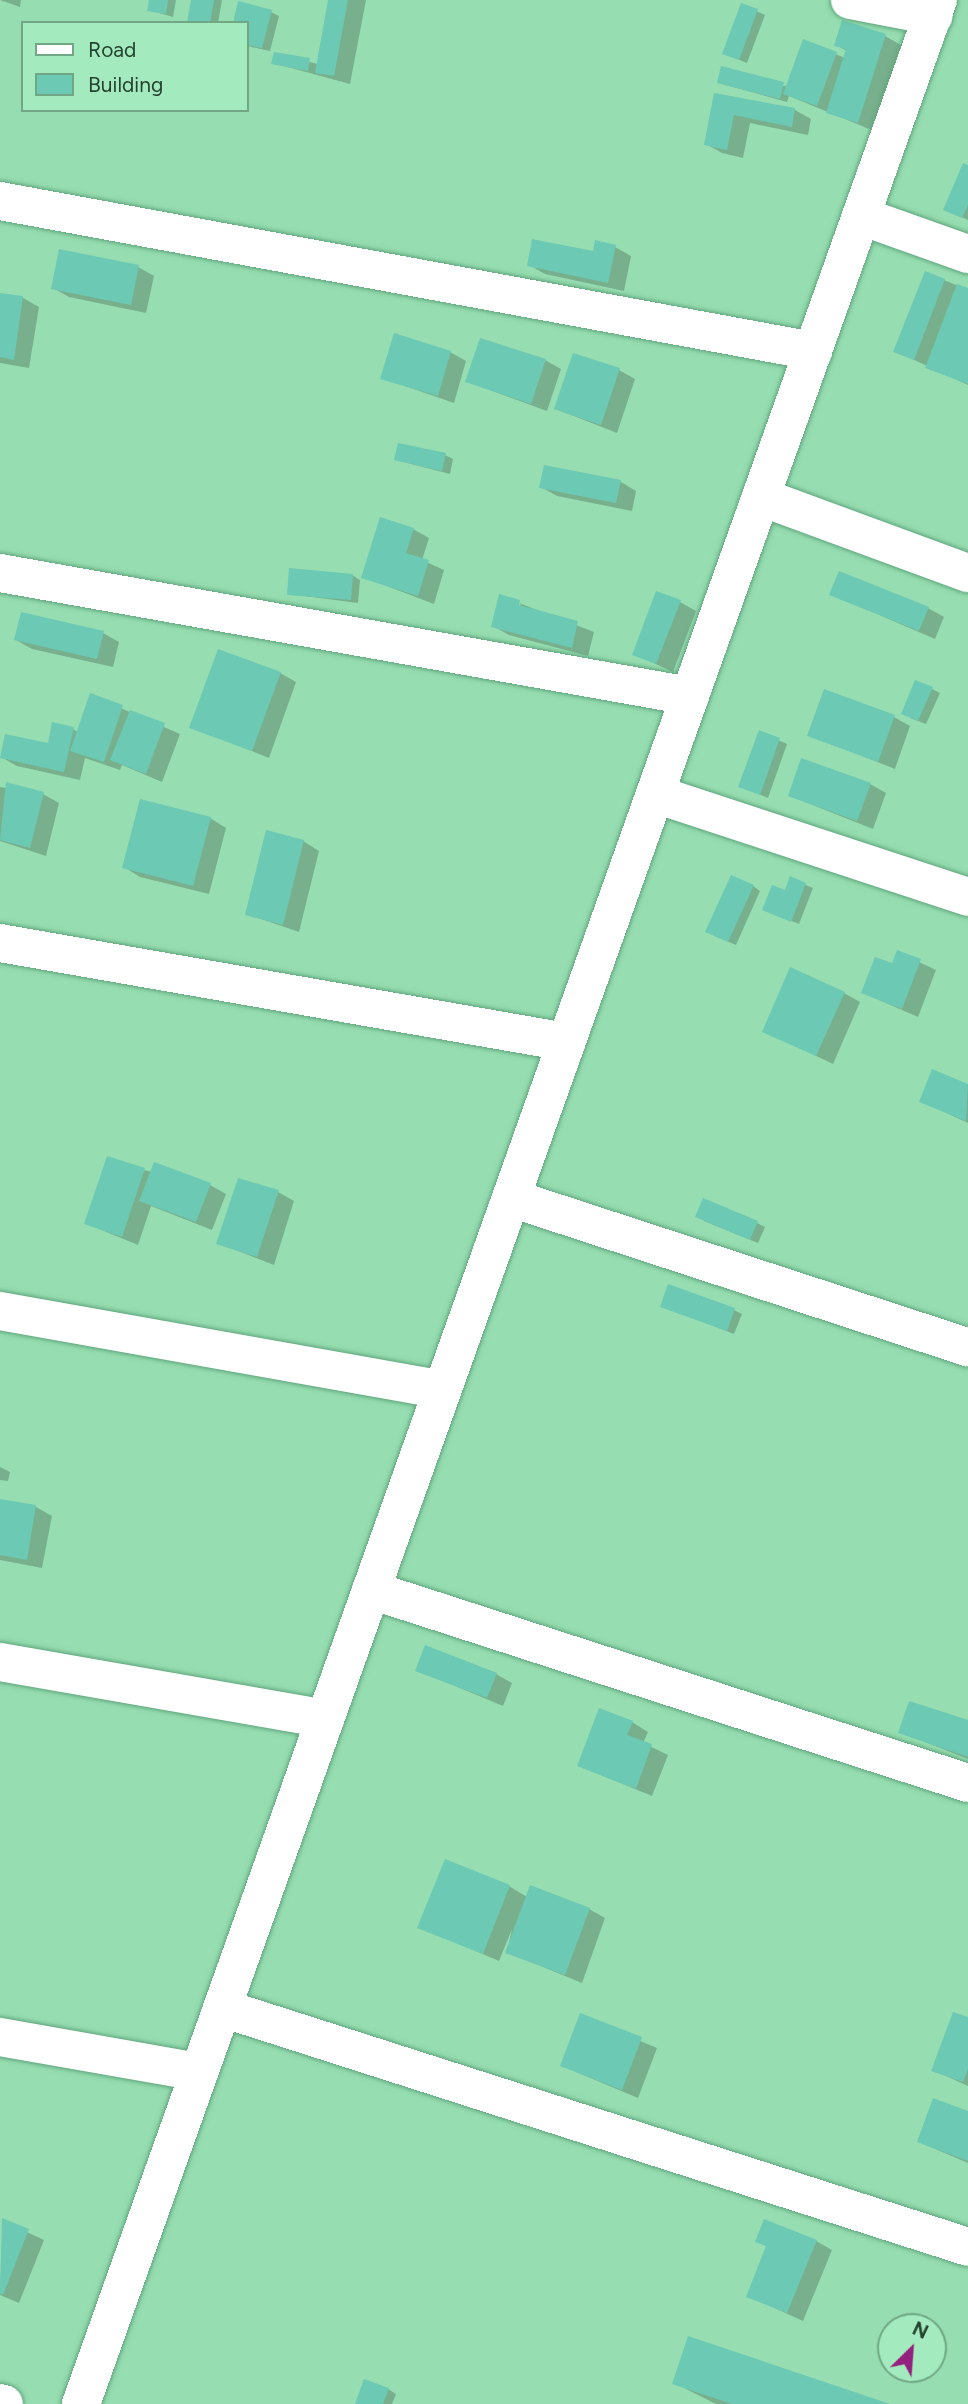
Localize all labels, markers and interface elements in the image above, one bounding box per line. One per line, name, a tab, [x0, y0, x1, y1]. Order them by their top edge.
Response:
legend	[21, 21, 248, 112]
text: Road	[88, 37, 136, 62]
text: Building	[88, 72, 163, 97]
north arrow	[877, 2313, 947, 2383]
text: N	[909, 2317, 932, 2344]

